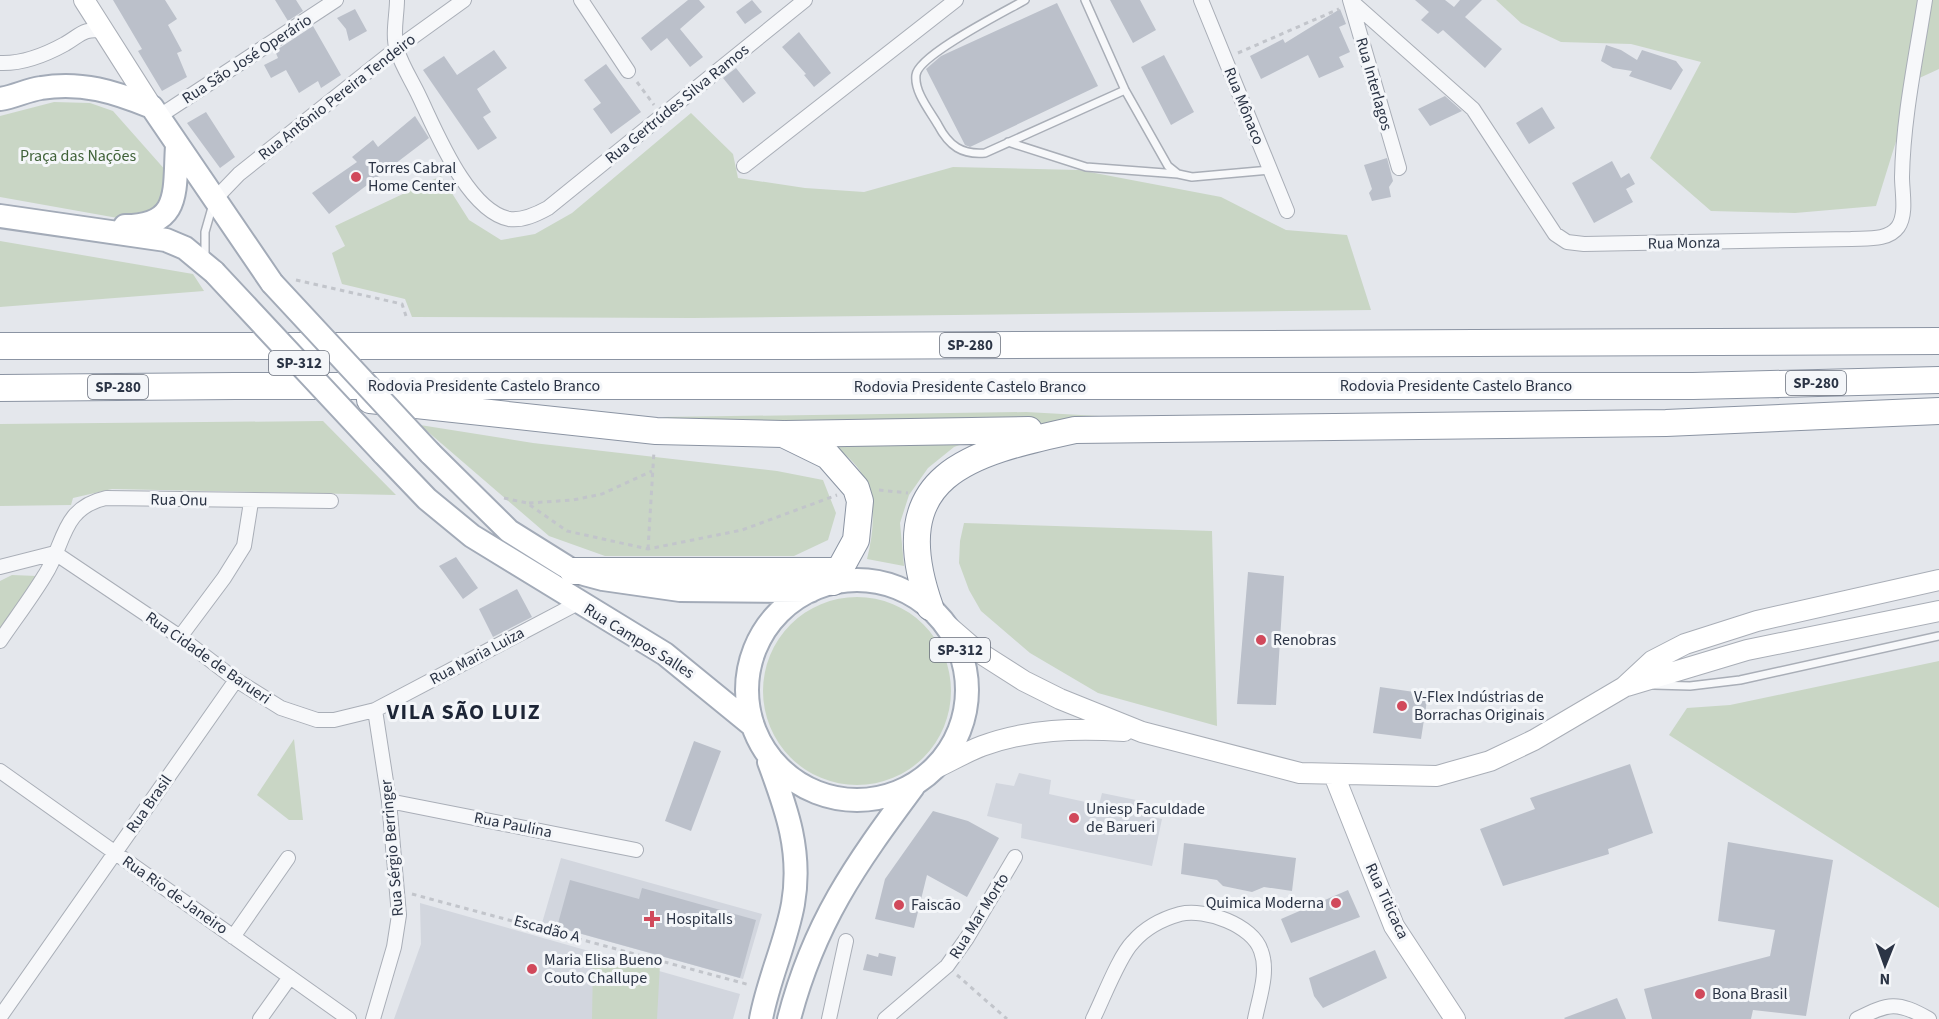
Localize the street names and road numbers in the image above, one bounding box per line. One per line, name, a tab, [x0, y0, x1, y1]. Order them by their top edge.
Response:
street label: Rua São José Operário	[178, 9, 316, 109]
street label: Rua Antônio Pereira Tendeiro	[254, 29, 420, 165]
street label: Rua Interlagos	[1350, 35, 1398, 133]
street label: Rua Gertrúdes Silva Ramos	[600, 39, 754, 169]
street label: Rua Mônaco	[1218, 64, 1270, 148]
street label: Rua Monza	[1647, 231, 1721, 255]
road number: SP-280	[940, 333, 1000, 357]
road number: SP-312	[269, 351, 329, 375]
road number: SP-280	[1786, 371, 1846, 395]
road number: SP-280	[88, 375, 148, 399]
street label: Rodovia Presidente Castelo Branco	[368, 375, 600, 397]
street label: Rodovia Presidente Castelo Branco	[1340, 375, 1572, 397]
street label: Rodovia Presidente Castelo Branco	[854, 376, 1086, 398]
street label: Rua Onu	[150, 489, 208, 511]
street label: Rua Campos Salles	[580, 598, 699, 684]
street label: Rua Cidade de Barueri	[141, 606, 275, 710]
street label: Rua Maria Luiza	[426, 622, 528, 690]
road number: SP-312	[930, 638, 990, 662]
street label: Rua Brasil	[121, 770, 177, 838]
street label: Rua Sérgio Berringer	[375, 778, 409, 917]
street label: Rua Paulina	[472, 807, 554, 843]
street label: Rua Rio de Janeiro	[118, 850, 232, 940]
street label: Rua Titicaca	[1360, 859, 1414, 943]
street label: Rua Mar Morto	[944, 869, 1014, 963]
street label: Escadão A	[511, 910, 583, 948]

